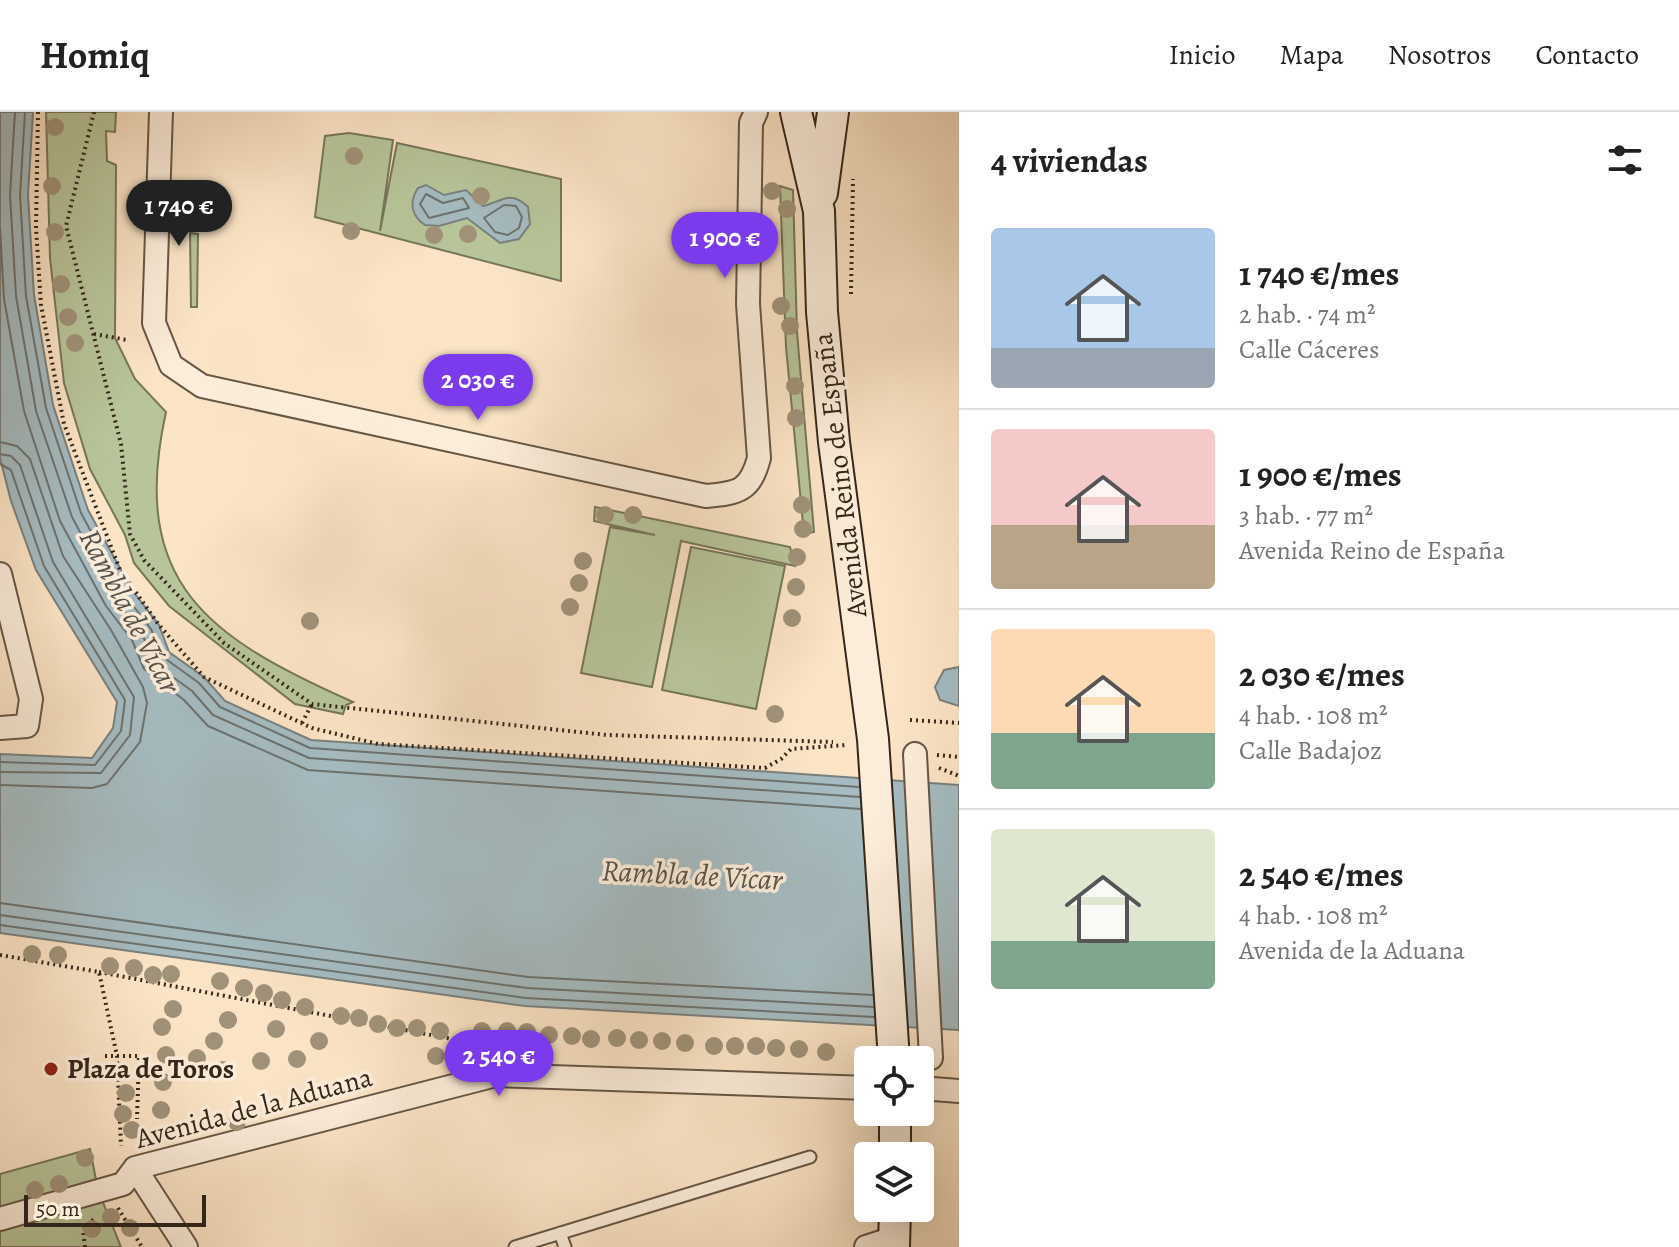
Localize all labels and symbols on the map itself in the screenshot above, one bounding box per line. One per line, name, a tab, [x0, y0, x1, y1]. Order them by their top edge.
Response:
pin: 1 740 €	[105, 180, 253, 248]
pin: 1 900 €	[651, 212, 799, 280]
street label: Avenida Reino de España	[804, 331, 876, 620]
pin: 2 030 €	[404, 354, 552, 422]
water label: Rambla de Vícar	[70, 522, 191, 702]
water label: Rambla de Vícar	[601, 850, 785, 900]
pin: 2 540 €	[425, 1030, 573, 1098]
place label: Plaza de Toros	[67, 1050, 234, 1088]
street label: Avenida de la Aduana	[131, 1058, 376, 1158]
marker: Plaza de Toros	[42, 1060, 60, 1078]
scale bar	[24, 1191, 206, 1227]

